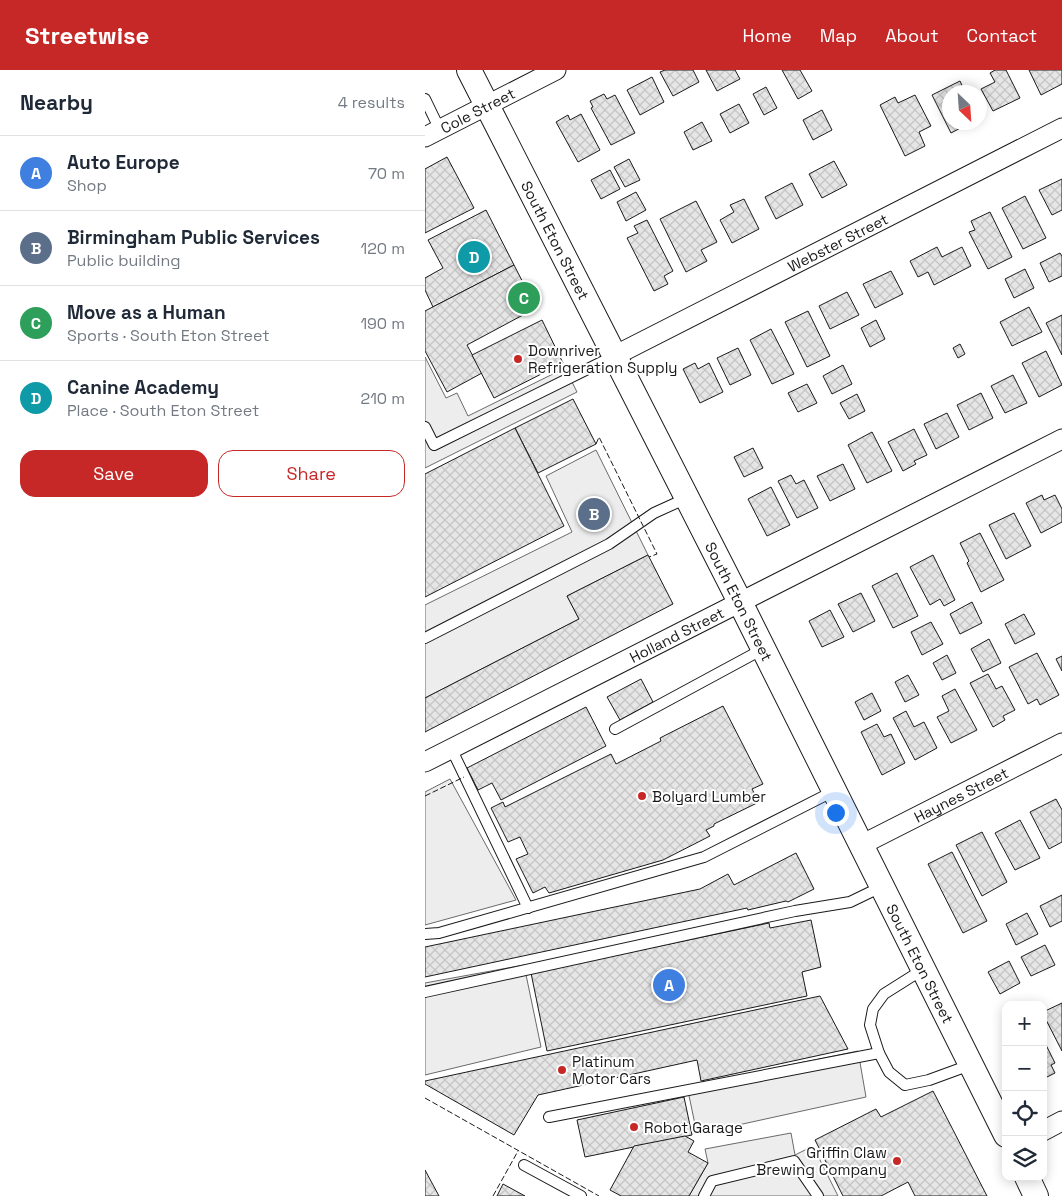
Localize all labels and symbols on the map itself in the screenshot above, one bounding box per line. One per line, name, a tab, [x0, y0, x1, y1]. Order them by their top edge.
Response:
street label: Cole Street	[437, 83, 518, 137]
north arrow	[942, 85, 987, 130]
street label: South Eton Street	[518, 178, 594, 303]
street label: Webster Street	[784, 209, 891, 276]
pin: D	[458, 238, 490, 276]
pin: C	[508, 279, 540, 317]
place label: Downriver Refrigeration Supply	[528, 341, 678, 377]
marker: Downriver Refrigeration Supply	[512, 353, 524, 365]
pin: B	[578, 495, 610, 533]
street label: South Eton Street	[701, 538, 777, 664]
street label: Holland Street	[626, 602, 727, 666]
street label: Haynes Street	[911, 762, 1011, 826]
place label: Bolyard Lumber	[652, 787, 766, 806]
marker: Bolyard Lumber	[636, 790, 648, 802]
your location	[823, 800, 849, 826]
street label: South Eton Street	[883, 901, 958, 1026]
pin: A	[653, 966, 685, 1004]
place label: Platinum Motor Cars	[572, 1052, 651, 1088]
marker: Platinum Motor Cars	[556, 1064, 568, 1076]
place label: Robot Garage	[644, 1118, 743, 1137]
marker: Robot Garage	[628, 1121, 640, 1133]
place label: Griffin Claw Brewing Company	[756, 1143, 887, 1179]
marker: Griffin Claw Brewing Company	[891, 1155, 903, 1167]

